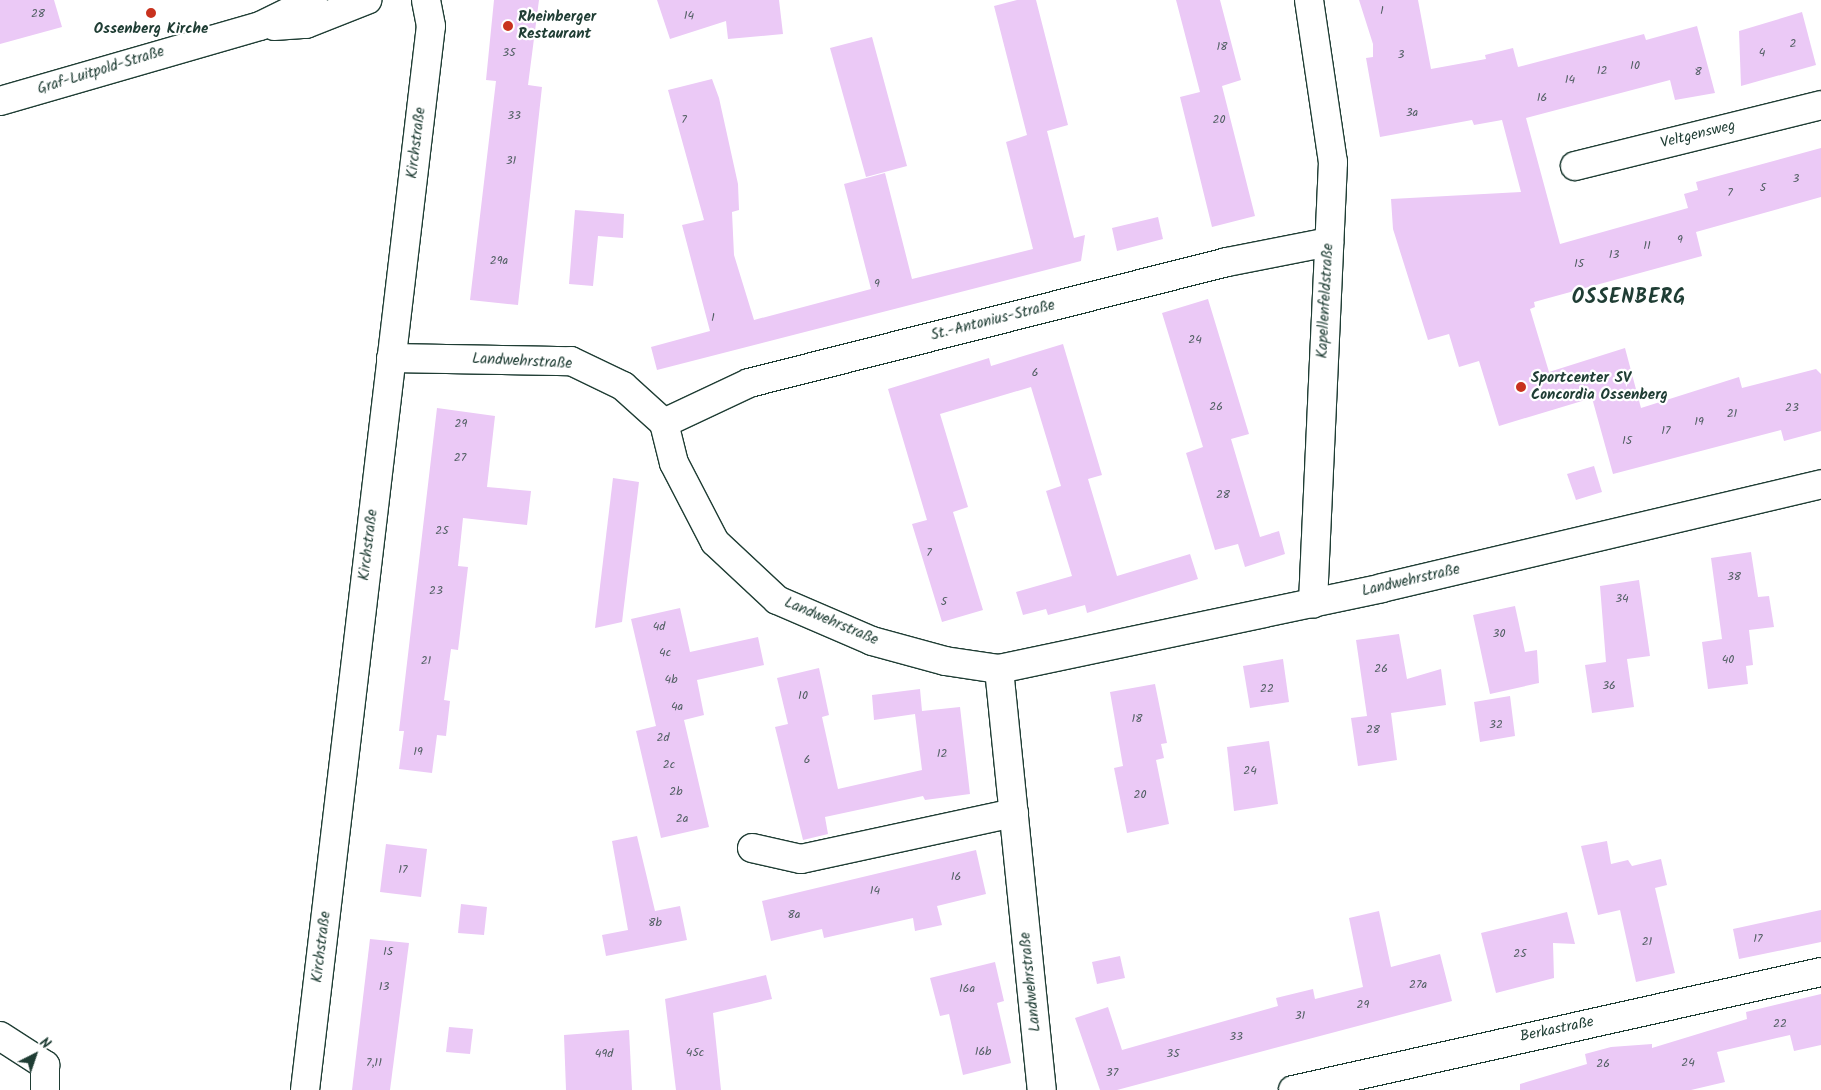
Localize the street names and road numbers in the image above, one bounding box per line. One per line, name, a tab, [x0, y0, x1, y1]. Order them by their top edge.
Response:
street label: Graf-Luitpold-Straße	[35, 43, 167, 99]
street label: Kirchstraße	[404, 106, 430, 180]
street label: Veltgensweg	[1659, 117, 1737, 153]
street label: Kapellenfeldstraße	[1314, 243, 1338, 359]
street label: St.-Antonius-Straße	[929, 297, 1057, 345]
street label: Landwehrstraße	[471, 350, 573, 374]
street label: Kirchstraße	[356, 508, 382, 582]
street label: Landwehrstraße	[1360, 561, 1462, 601]
street label: Landwehrstraße	[781, 594, 881, 650]
street label: Kirchstraße	[309, 910, 335, 984]
street label: Landwehrstraße	[1017, 931, 1045, 1033]
street label: Berkastraße	[1518, 1013, 1596, 1047]

